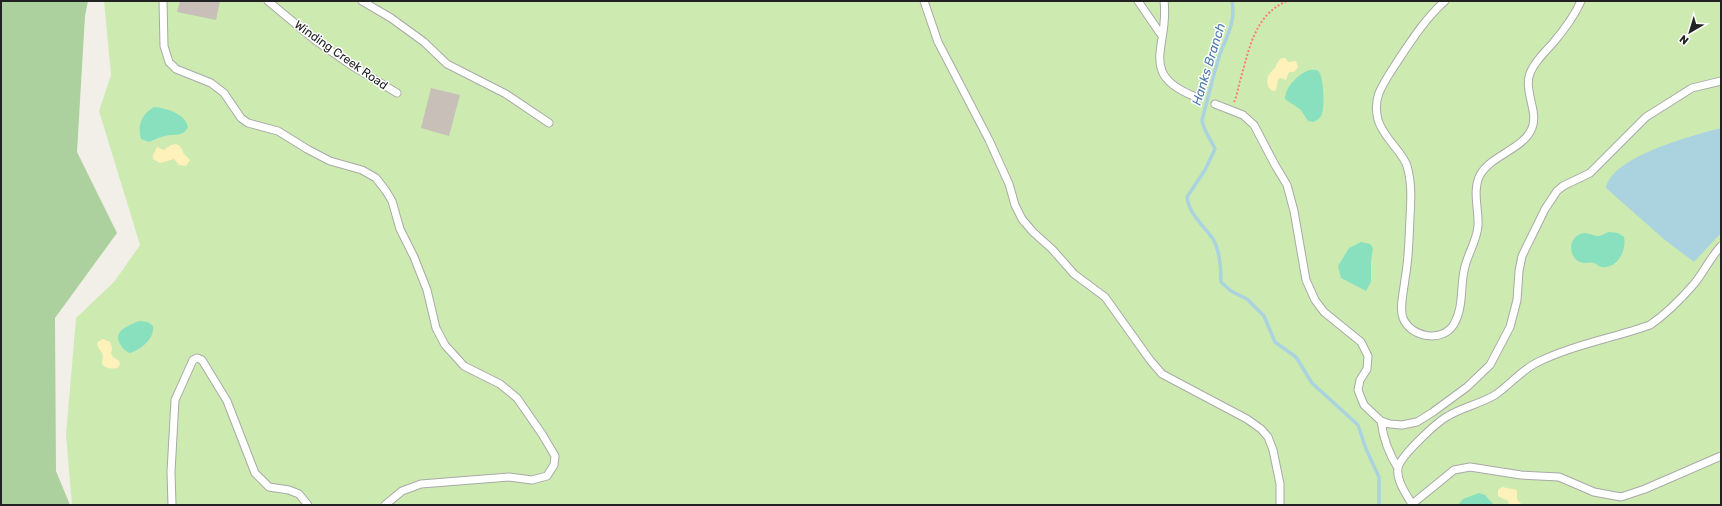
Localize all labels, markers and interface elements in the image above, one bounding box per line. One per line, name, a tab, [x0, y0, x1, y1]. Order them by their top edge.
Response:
north arrow	[1670, 12, 1710, 52]
street label: Winding Creek Road	[292, 18, 390, 92]
water label: Hanks Branch	[1189, 21, 1228, 107]
text: N	[1677, 32, 1691, 47]

